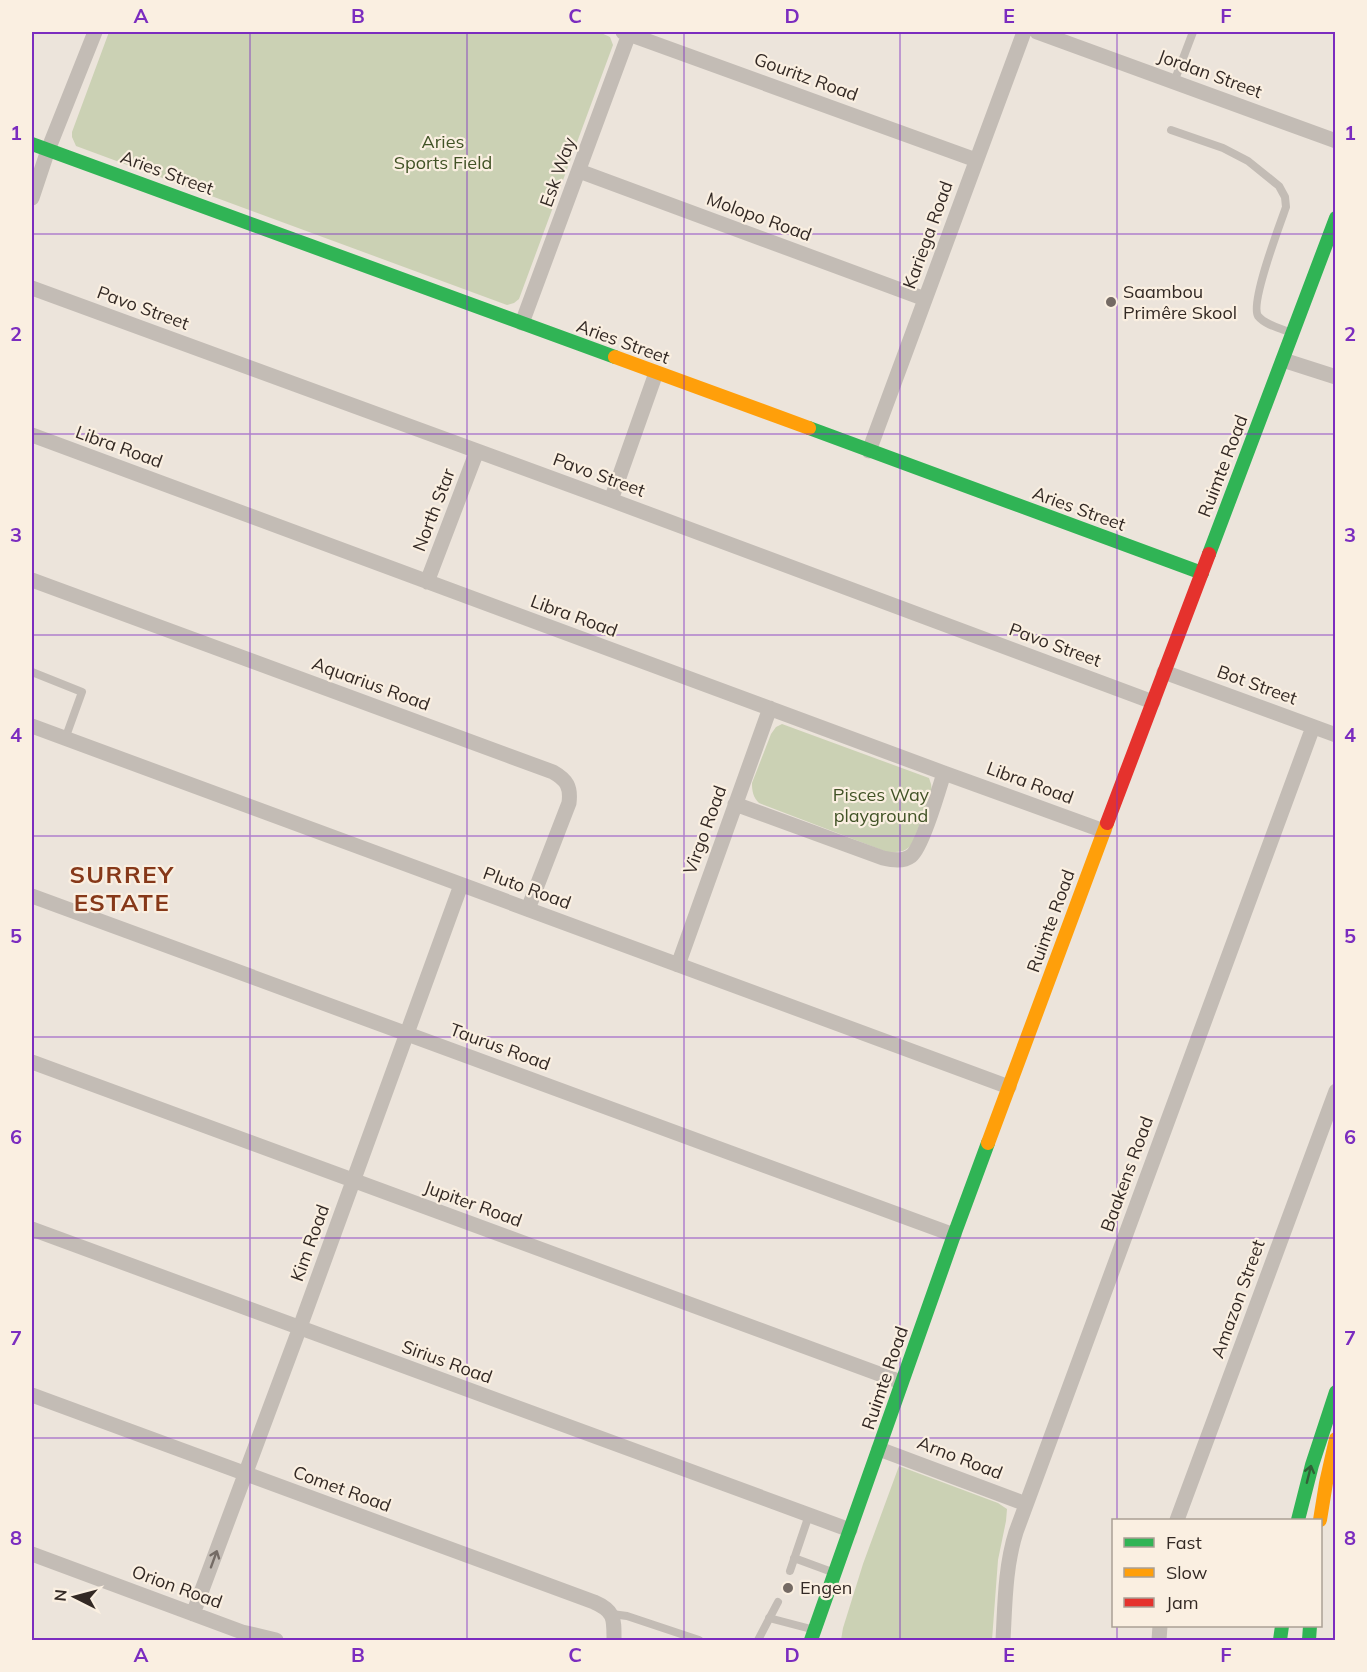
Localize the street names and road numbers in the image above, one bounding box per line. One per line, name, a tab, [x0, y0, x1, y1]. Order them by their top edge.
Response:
street label: Jordan Street	[1155, 44, 1265, 103]
street label: Gouritz Road	[751, 47, 861, 106]
street label: Esk Way	[534, 133, 581, 210]
street label: Aries Street	[118, 145, 217, 200]
street label: Kariega Road	[897, 178, 958, 292]
street label: Molopo Road	[703, 187, 815, 246]
street label: Pavo Street	[94, 280, 192, 335]
street label: Aries Street	[574, 314, 673, 369]
street label: Ruimte Road	[1192, 411, 1253, 520]
street label: Libra Road	[72, 420, 166, 473]
street label: Pavo Street	[550, 447, 648, 502]
street label: North Star	[407, 465, 460, 555]
street label: Aries Street	[1030, 481, 1129, 536]
street label: Libra Road	[527, 589, 621, 642]
street label: Pavo Street	[1006, 617, 1104, 672]
street label: Aquarius Road	[309, 652, 433, 716]
street label: Bot Street	[1214, 659, 1300, 710]
street label: Libra Road	[983, 756, 1077, 809]
street label: Virgo Road	[678, 782, 731, 878]
street label: Pluto Road	[480, 861, 574, 914]
street label: Ruimte Road	[1021, 866, 1080, 975]
street label: Taurus Road	[447, 1018, 554, 1075]
street label: Baakens Road	[1095, 1113, 1158, 1235]
street label: Jupiter Road	[421, 1175, 525, 1232]
street label: Kim Road	[285, 1201, 334, 1285]
street label: Amazon Street	[1205, 1236, 1270, 1361]
street label: Ruimte Road	[856, 1323, 913, 1433]
street label: Sirius Road	[399, 1335, 495, 1388]
street label: Arno Road	[914, 1431, 1006, 1484]
street label: Comet Road	[290, 1460, 394, 1517]
street label: Orion Road	[129, 1560, 225, 1613]

